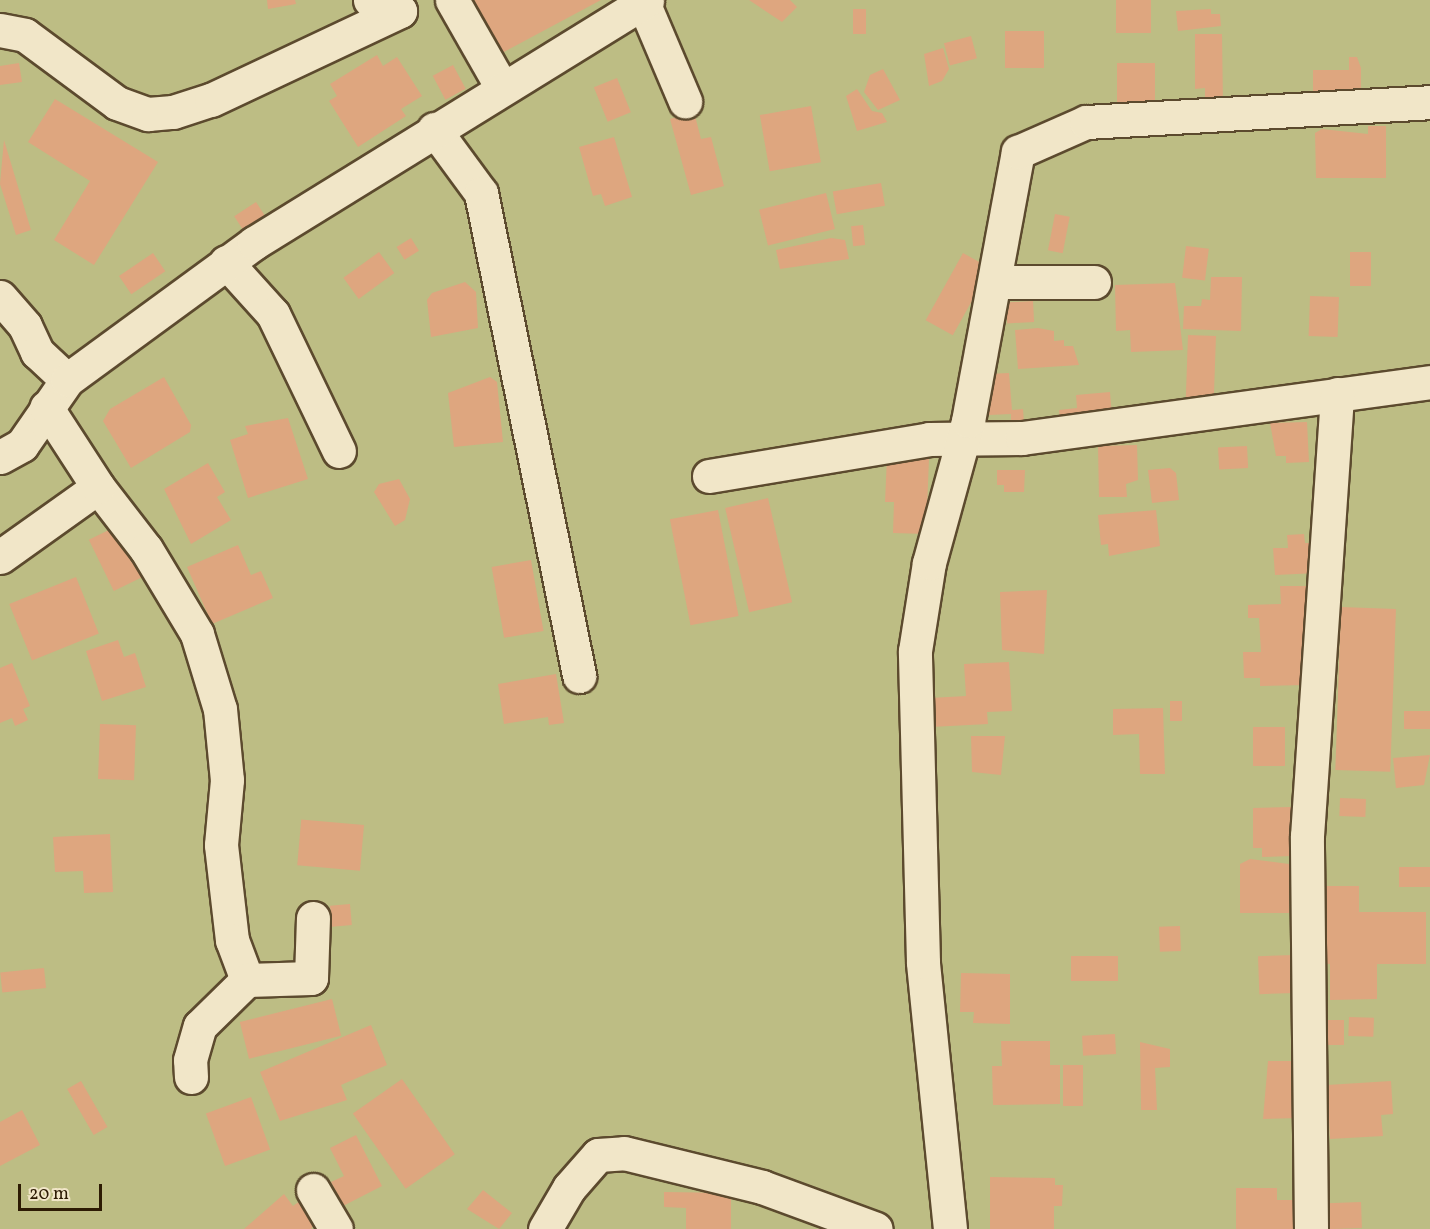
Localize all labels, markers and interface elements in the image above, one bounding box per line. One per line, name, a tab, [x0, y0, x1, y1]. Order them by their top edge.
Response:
scale bar	[21, 1172, 105, 1210]
text: 20 m	[29, 1182, 69, 1207]

